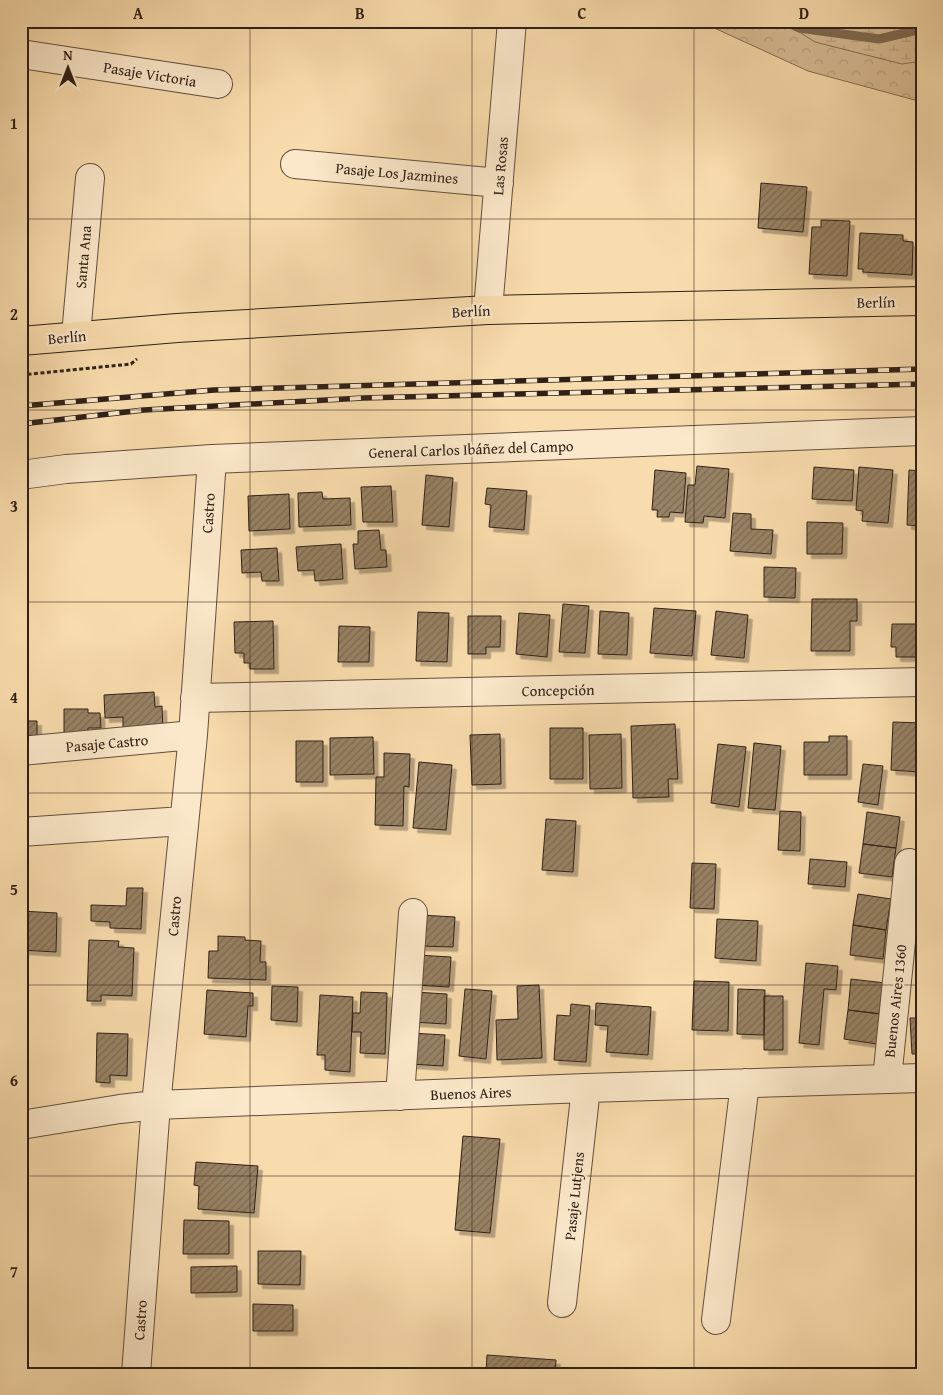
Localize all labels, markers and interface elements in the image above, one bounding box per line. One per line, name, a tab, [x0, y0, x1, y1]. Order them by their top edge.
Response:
text: A	[133, 1, 144, 25]
text: B	[355, 1, 365, 25]
text: C	[577, 1, 587, 25]
text: D	[799, 1, 809, 25]
north arrow	[42, 42, 92, 92]
text: N	[63, 45, 73, 65]
street label: Pasaje Victoria	[102, 56, 198, 92]
text: 1	[10, 111, 18, 135]
street label: Las Rosas	[487, 136, 513, 196]
street label: Pasaje Los Jazmines	[335, 157, 459, 189]
street label: Santa Ana	[70, 225, 96, 289]
street label: Berlín	[857, 291, 896, 313]
street label: Berlín	[451, 299, 491, 322]
text: 2	[10, 302, 18, 326]
street label: Berlín	[47, 325, 88, 349]
street label: General Carlos Ibáñez del Campo	[368, 435, 574, 463]
street label: Castro	[196, 492, 220, 534]
text: 3	[10, 494, 18, 518]
street label: Concepción	[521, 679, 595, 701]
text: 4	[10, 685, 18, 709]
street label: Pasaje Castro	[65, 729, 149, 757]
text: 5	[10, 877, 18, 901]
street label: Castro	[162, 895, 186, 937]
street label: Buenos Aires 1360	[879, 943, 911, 1059]
text: 6	[10, 1068, 18, 1092]
street label: Buenos Aires	[430, 1081, 512, 1105]
street label: Pasaje Lutjens	[559, 1151, 589, 1241]
text: 7	[10, 1259, 18, 1283]
street label: Castro	[128, 1299, 152, 1341]

